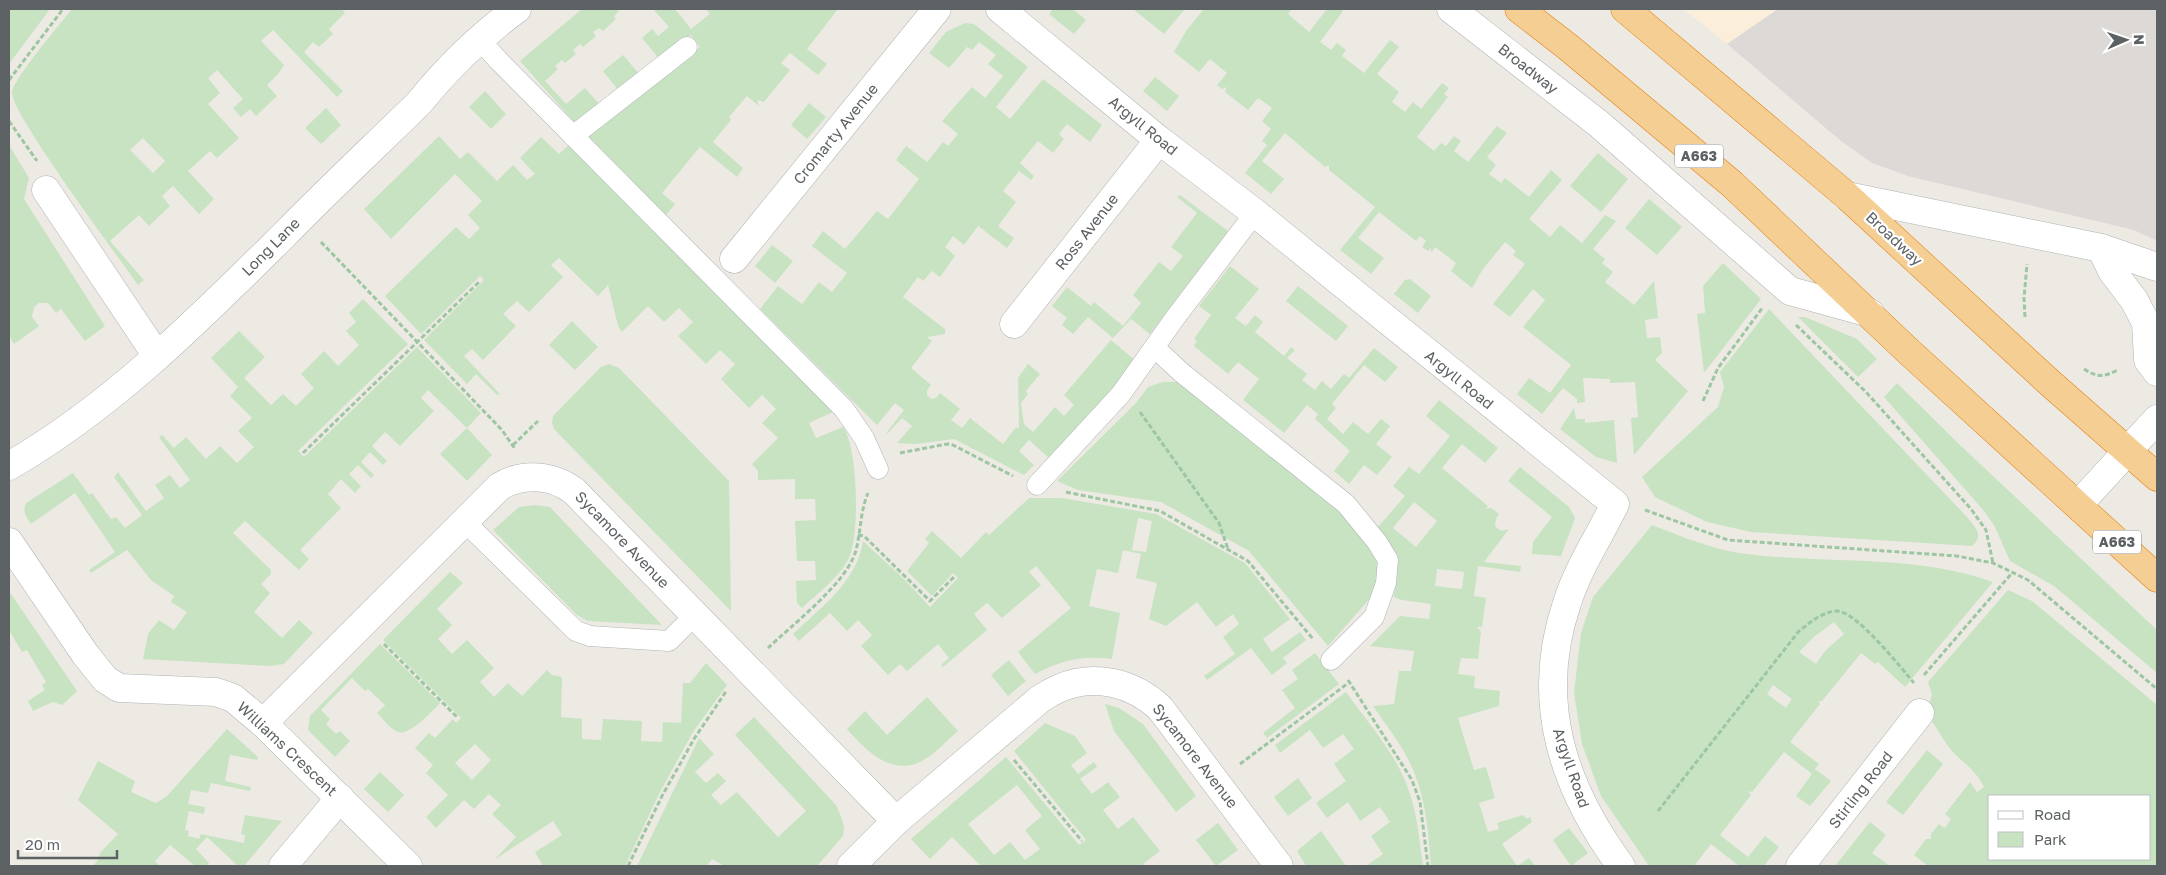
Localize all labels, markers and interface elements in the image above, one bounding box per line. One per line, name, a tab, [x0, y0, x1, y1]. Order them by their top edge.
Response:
north arrow	[2101, 15, 2151, 65]
text: N	[2131, 34, 2148, 45]
street label: Broadway	[1495, 39, 1563, 97]
street label: Cromarty Avenue	[789, 79, 881, 187]
street label: Argyll Road	[1106, 92, 1182, 158]
road number: A663	[1675, 144, 1723, 168]
street label: Ross Avenue	[1051, 189, 1122, 273]
street label: Broadway	[1863, 208, 1927, 269]
street label: Long Lane	[238, 213, 303, 279]
street label: Argyll Road	[1422, 346, 1498, 412]
street label: Sycamore Avenue	[572, 487, 674, 592]
road number: A663	[2093, 530, 2141, 554]
street label: Williams Crescent	[234, 697, 341, 799]
street label: Sycamore Avenue	[1149, 700, 1242, 811]
street label: Argyll Road	[1550, 725, 1594, 810]
street label: Stirling Road	[1825, 747, 1896, 832]
legend	[1988, 795, 2151, 860]
text: Road	[2034, 805, 2071, 823]
scale bar	[18, 828, 116, 860]
text: Park	[2034, 830, 2067, 848]
text: 20 m	[25, 835, 60, 853]

